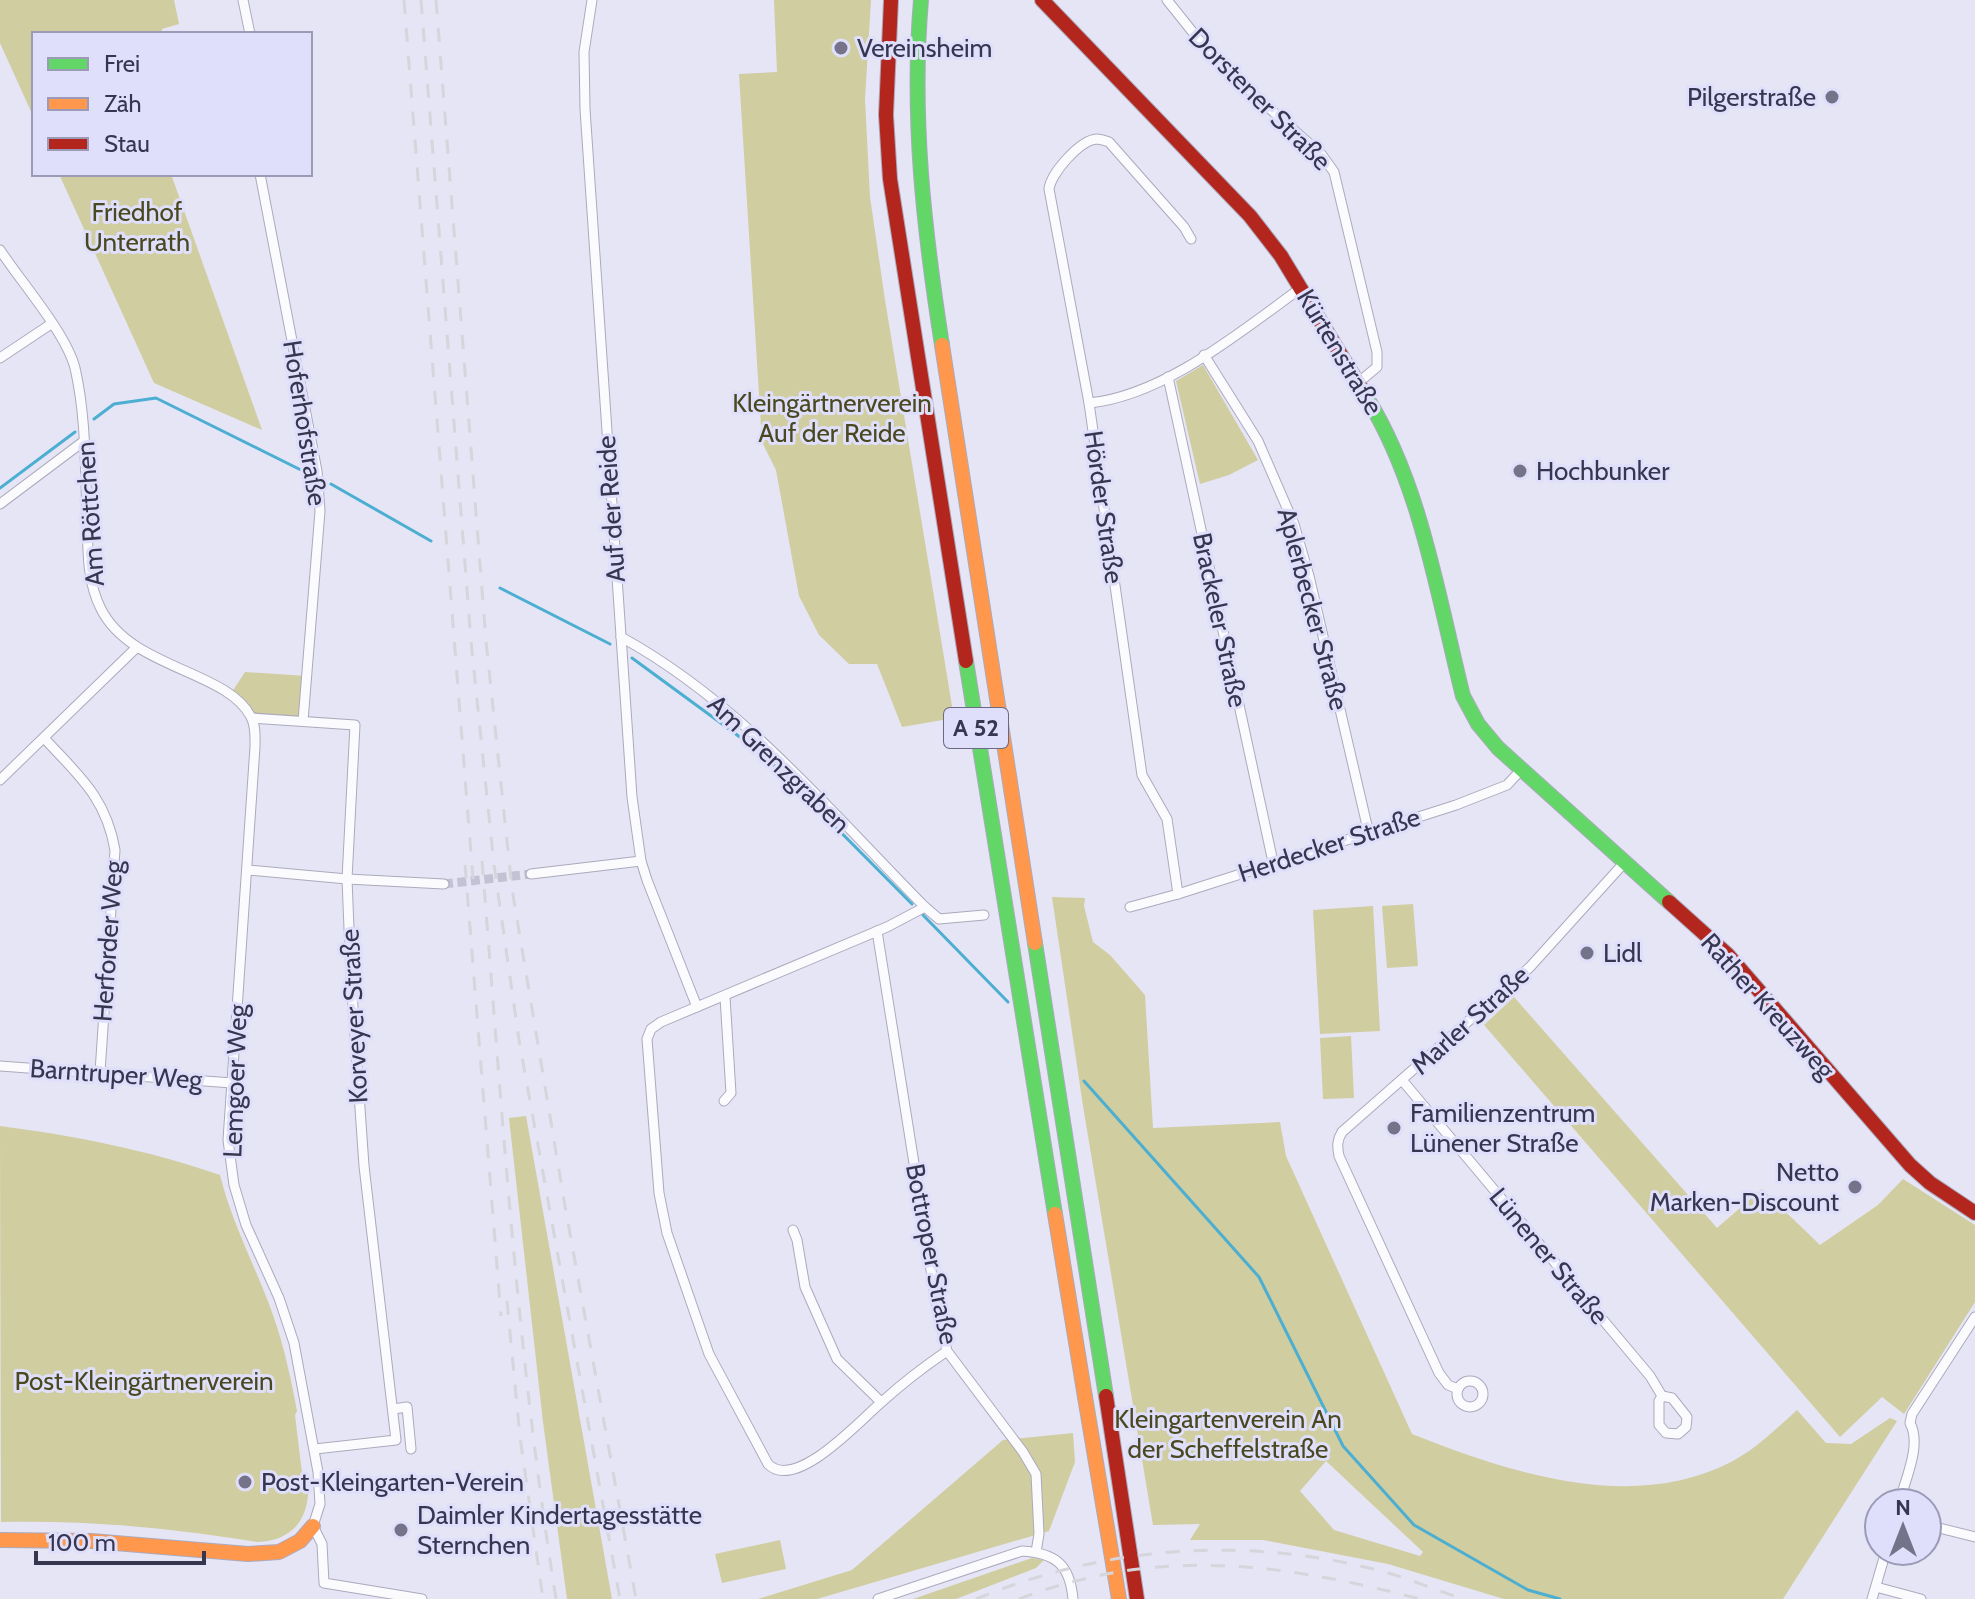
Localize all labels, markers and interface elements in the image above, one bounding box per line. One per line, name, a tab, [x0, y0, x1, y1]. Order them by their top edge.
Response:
street label: Dorstener Straße	[1182, 21, 1338, 177]
legend	[32, 32, 312, 176]
place label: Vereinsheim	[857, 32, 992, 64]
marker: Vereinsheim	[832, 39, 850, 57]
text: Frei	[104, 49, 140, 78]
place label: Pilgerstraße	[1687, 81, 1816, 113]
marker: Pilgerstraße	[1823, 88, 1841, 106]
text: Zäh	[104, 89, 141, 118]
text: Stau	[104, 129, 150, 158]
park label: Friedhof Unterrath	[84, 196, 190, 258]
street label: Kürtenstraße	[1290, 283, 1390, 421]
street label: Hoferhofstraße	[276, 338, 334, 508]
park label: Kleingärtnerverein Auf der Reide	[732, 387, 932, 449]
street label: Hörder Straße	[1077, 428, 1131, 586]
street label: Auf der Reide	[590, 434, 632, 584]
street label: Am Röttchen	[69, 440, 111, 588]
place label: Hochbunker	[1536, 455, 1670, 487]
marker: Hochbunker	[1511, 462, 1529, 480]
street label: Aplerbecker Straße	[1271, 504, 1355, 714]
street label: Brackeler Straße	[1186, 530, 1254, 710]
street label: Am Grenzgraben	[701, 688, 857, 840]
road number: A 52	[944, 708, 1008, 748]
street label: Herdecker Straße	[1234, 801, 1424, 889]
street label: Herforder Weg	[86, 858, 130, 1023]
street label: Rather Kreuzweg	[1694, 927, 1842, 1086]
street label: Korveyer Straße	[333, 928, 375, 1104]
place label: Lidl	[1603, 937, 1642, 969]
marker: Lidl	[1578, 944, 1596, 962]
street label: Marler Straße	[1405, 959, 1535, 1081]
street label: Lemgoer Weg	[216, 1003, 254, 1158]
street label: Barntruper Weg	[29, 1052, 204, 1096]
place label: Familienzentrum Lünener Straße	[1410, 1097, 1595, 1159]
marker: Familienzentrum Lünener Straße	[1385, 1119, 1403, 1137]
place label: Netto Marken-Discount	[1650, 1156, 1839, 1218]
street label: Bottroper Straße	[899, 1161, 965, 1347]
marker: Netto Marken-Discount	[1846, 1178, 1864, 1196]
street label: Lünener Straße	[1483, 1181, 1615, 1331]
park label: Post-Kleingärtnerverein	[14, 1365, 274, 1397]
park label: Kleingartenverein An der Scheffelstraße	[1114, 1403, 1342, 1465]
place label: Post-Kleingarten-Verein	[261, 1466, 524, 1498]
marker: Post-Kleingarten-Verein	[236, 1473, 254, 1491]
north arrow	[1863, 1487, 1943, 1567]
text: N	[1895, 1494, 1911, 1521]
place label: Daimler Kindertagesstätte Sternchen	[417, 1499, 702, 1561]
scale bar	[36, 1515, 204, 1565]
marker: Daimler Kindertagesstätte Sternchen	[392, 1521, 410, 1539]
text: 100 m	[48, 1528, 116, 1557]

